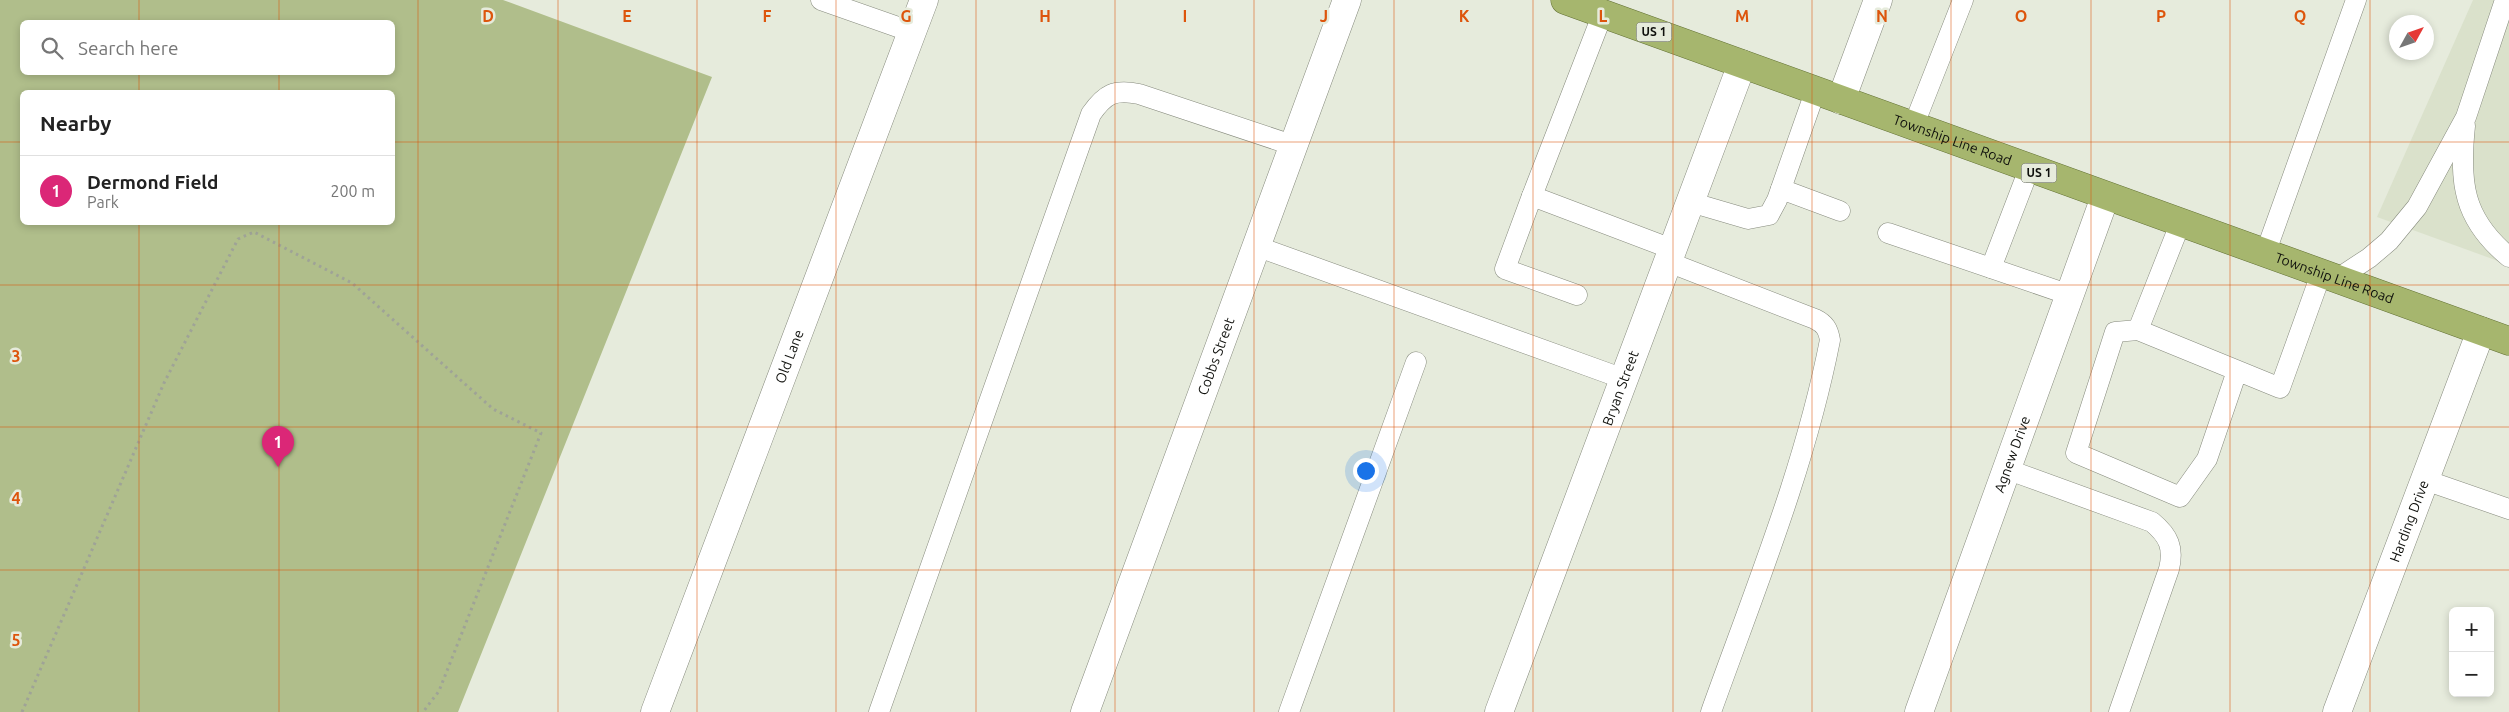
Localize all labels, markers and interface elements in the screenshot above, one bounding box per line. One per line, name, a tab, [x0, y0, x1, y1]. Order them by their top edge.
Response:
text: D	[482, 7, 494, 25]
text: E	[622, 7, 632, 25]
text: F	[763, 7, 772, 25]
text: G	[900, 7, 912, 25]
text: H	[1039, 7, 1051, 25]
text: I	[1183, 7, 1187, 25]
text: J	[1320, 7, 1328, 25]
text: K	[1459, 7, 1470, 25]
text: L	[1599, 7, 1608, 25]
text: M	[1735, 7, 1749, 25]
text: N	[1876, 7, 1888, 25]
text: O	[2015, 7, 2027, 25]
text: P	[2156, 7, 2166, 25]
text: Q	[2294, 7, 2306, 25]
north arrow	[2389, 15, 2434, 60]
search box	[20, 20, 395, 75]
road number: US 1	[1636, 22, 1672, 42]
icon: search	[38, 34, 66, 62]
text: Search here	[78, 37, 178, 59]
text: Nearby	[40, 111, 111, 135]
street label: Township Line Road	[1891, 111, 2014, 169]
road number: US 1	[2022, 164, 2056, 182]
text: Dermond Field	[87, 171, 218, 193]
text: 1	[51, 182, 61, 200]
text: 200 m	[330, 182, 375, 200]
text: Park	[87, 193, 119, 211]
street label: Township Line Road	[2273, 249, 2396, 307]
street label: Cobbs Street	[1194, 315, 1238, 397]
street label: Old Lane	[772, 327, 807, 386]
text: 3	[11, 347, 21, 365]
street label: Bryan Street	[1599, 348, 1642, 428]
street label: Agnew Drive	[1991, 414, 2033, 495]
pin: 1	[262, 426, 294, 467]
your location	[1353, 458, 1379, 484]
street label: Harding Drive	[2386, 478, 2432, 564]
text: 4	[11, 489, 21, 507]
map controls	[2449, 607, 2494, 697]
button: +	[2449, 607, 2494, 652]
text: 5	[11, 631, 21, 649]
button: −	[2449, 652, 2494, 697]

